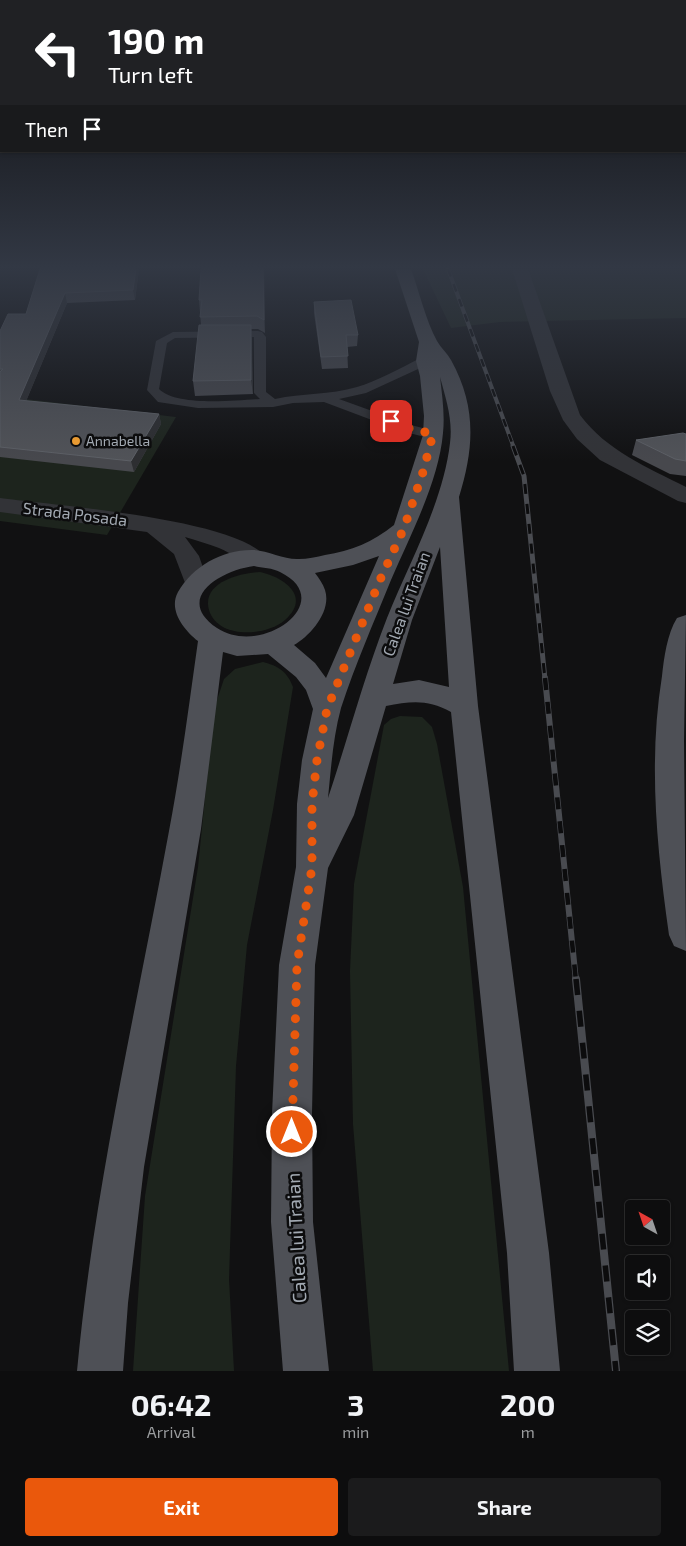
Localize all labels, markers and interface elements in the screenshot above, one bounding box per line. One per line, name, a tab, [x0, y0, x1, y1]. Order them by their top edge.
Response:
text: 190 m	[108, 19, 204, 61]
icon: left	[25, 20, 90, 85]
text: Turn left	[108, 61, 193, 87]
icon: arrive	[78, 115, 106, 143]
text: Then	[25, 118, 68, 141]
pin	[370, 400, 412, 442]
icon: arrive	[377, 407, 405, 435]
place label: Annabella	[86, 432, 150, 449]
marker: Annabella	[70, 435, 82, 447]
street label: Strada Posada	[22, 498, 128, 529]
street label: Calea lui Traian	[378, 549, 433, 659]
position arrow	[265, 1105, 317, 1157]
street label: Calea lui Traian	[281, 1172, 310, 1304]
north arrow	[625, 1200, 670, 1245]
map controls	[625, 1200, 670, 1355]
button: sound	[625, 1255, 670, 1300]
button: layers	[625, 1310, 670, 1355]
text: 06:42	[131, 1386, 212, 1422]
text: 3	[347, 1386, 364, 1422]
text: 200	[500, 1386, 555, 1422]
text: Arrival	[147, 1422, 195, 1441]
text: min	[342, 1422, 369, 1441]
text: m	[521, 1422, 535, 1441]
button: Exit	[25, 1478, 338, 1536]
button: Share	[348, 1478, 661, 1536]

